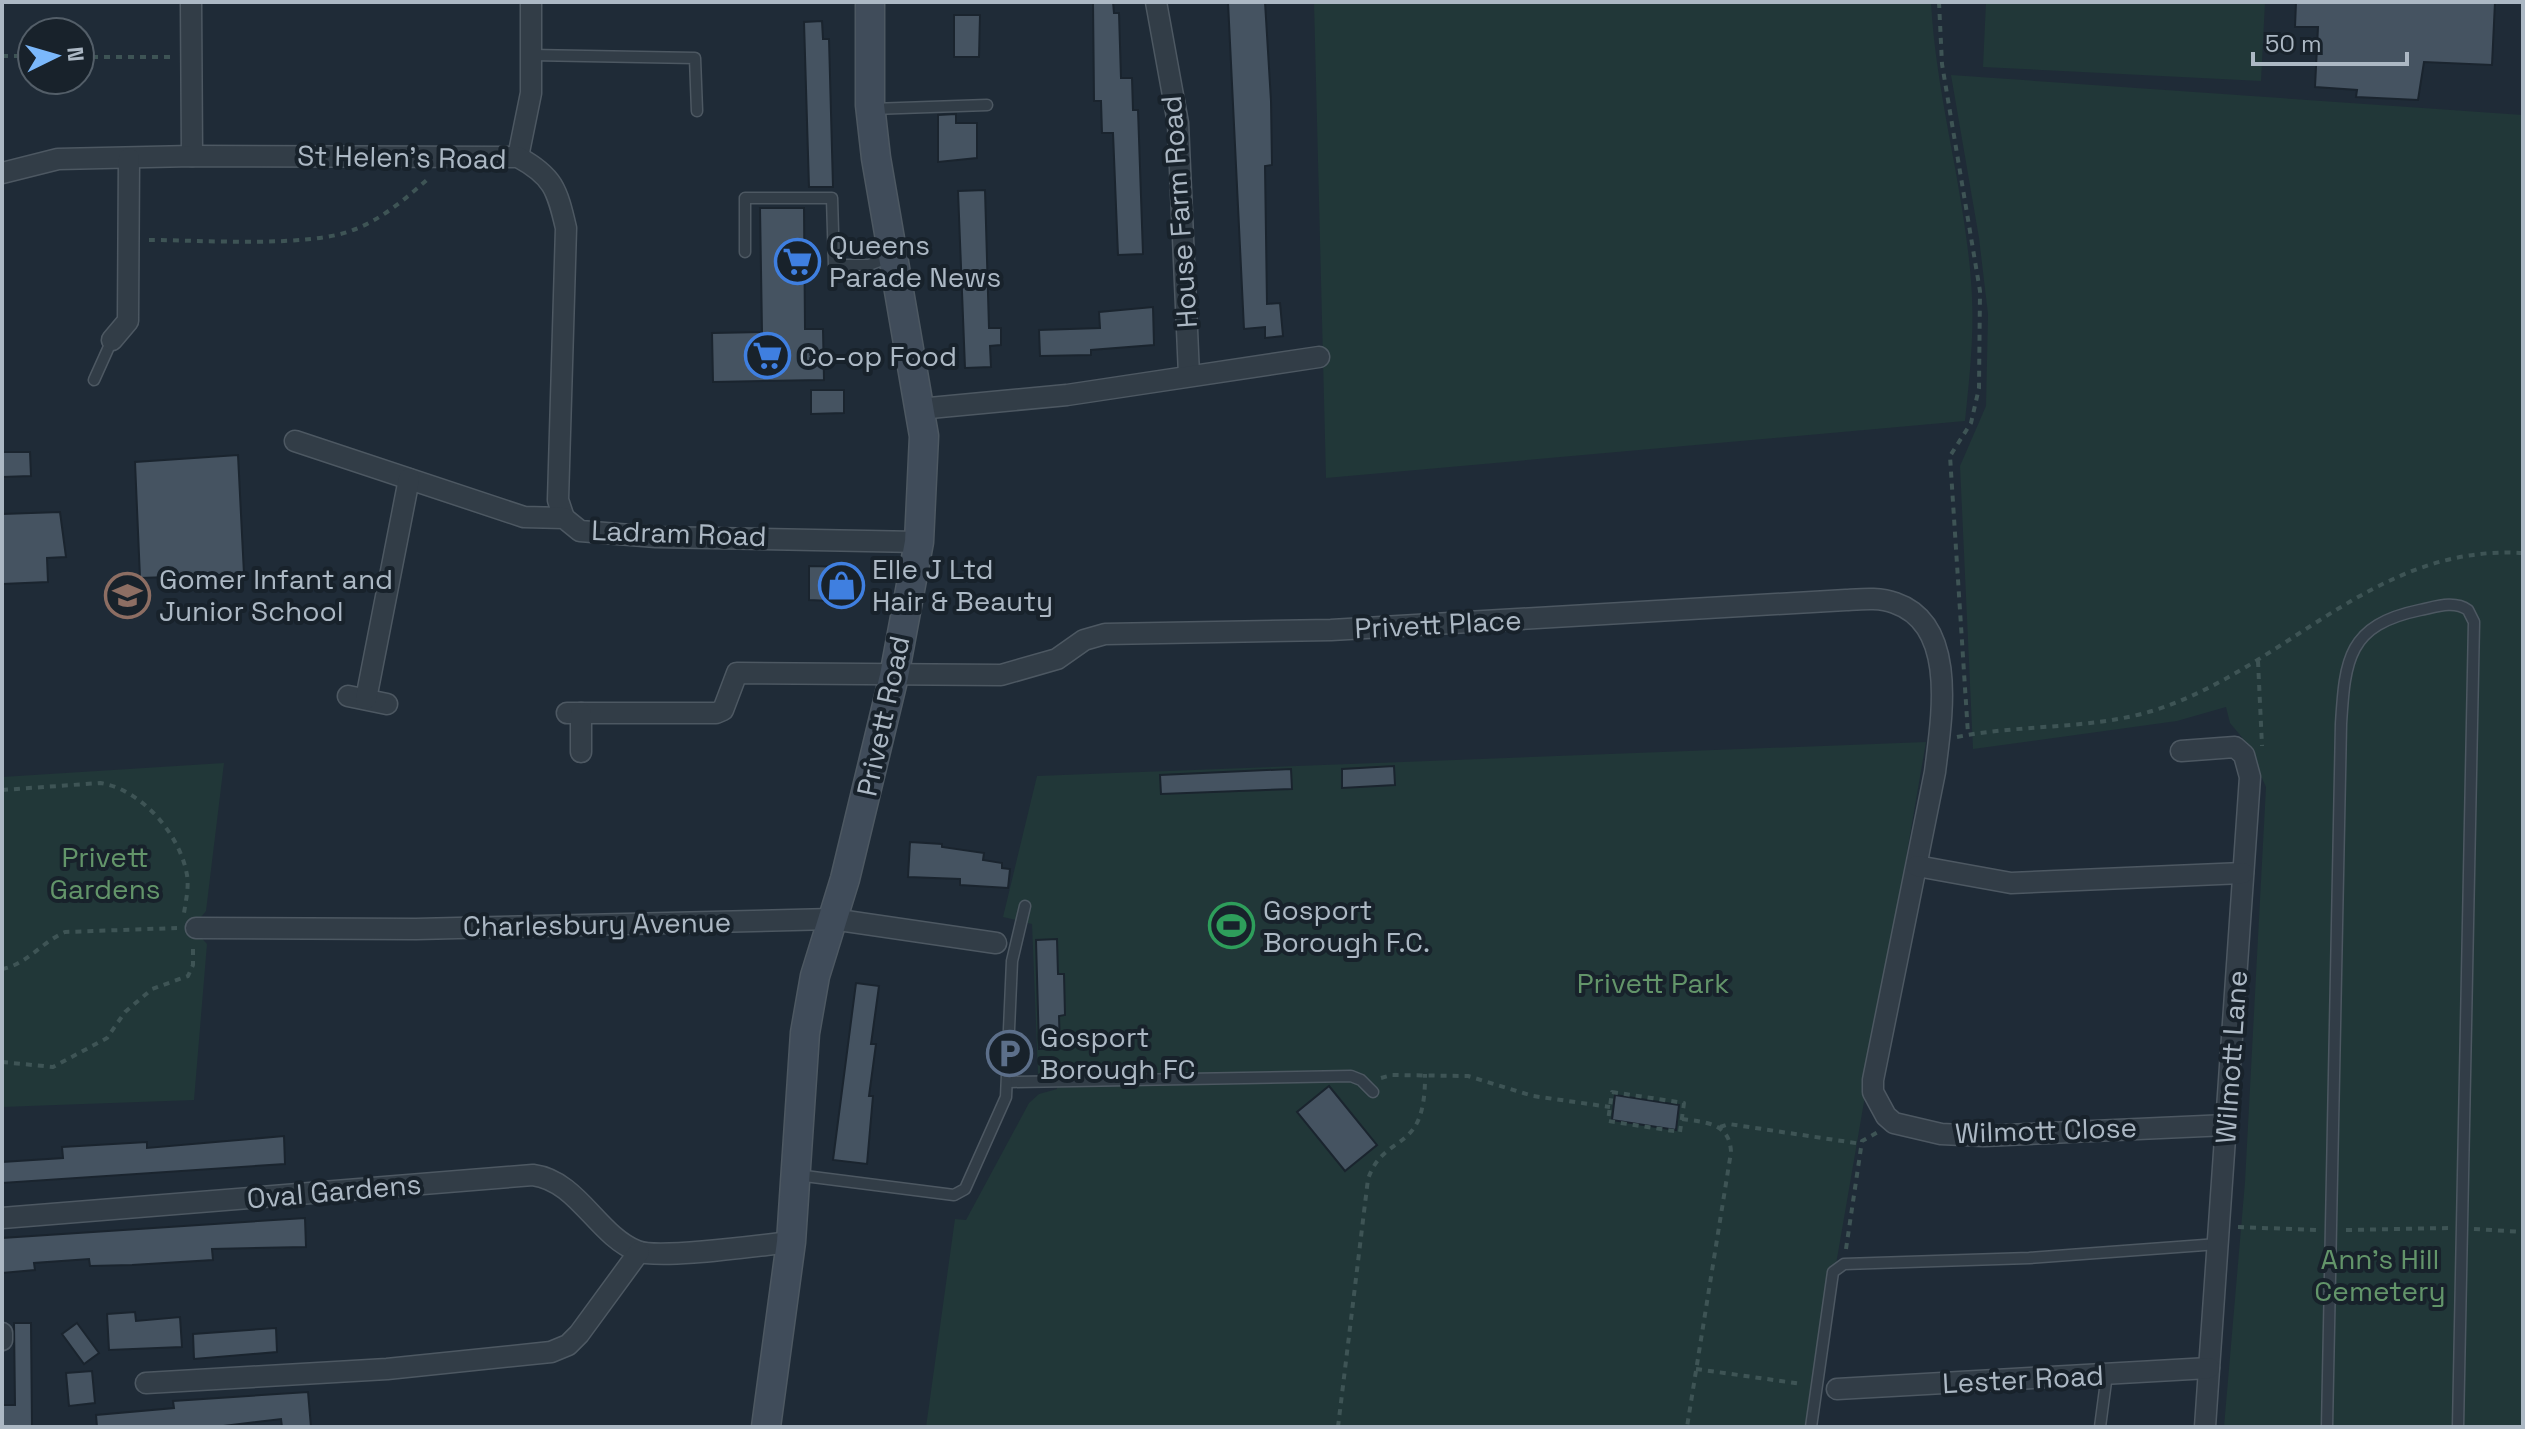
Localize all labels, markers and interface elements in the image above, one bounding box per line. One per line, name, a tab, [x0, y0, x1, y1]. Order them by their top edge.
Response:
north arrow	[16, 16, 96, 96]
scale bar	[2253, 16, 2407, 66]
text: 50 m	[2265, 28, 2322, 59]
text: N	[61, 46, 91, 63]
street label: House Farm Road	[1153, 95, 1205, 329]
street label: St Helen's Road	[297, 137, 507, 177]
place label: Queens Parade News	[829, 227, 1001, 295]
supermarket icon: Queens Parade News	[774, 237, 822, 285]
supermarket icon: Co-op Food	[744, 332, 792, 380]
place label: Co-op Food	[799, 338, 957, 374]
street label: Ladram Road	[591, 512, 767, 554]
place label: Elle J Ltd Hair & Beauty	[872, 551, 1053, 619]
place label: Gomer Infant and Junior School	[159, 561, 393, 629]
shop icon: Elle J Ltd Hair & Beauty	[817, 561, 865, 609]
school or university icon: Gomer Infant and Junior School	[104, 571, 152, 619]
street label: Privett Place	[1354, 602, 1522, 646]
street label: Privett Road	[848, 632, 918, 800]
park label: Privett Gardens	[49, 839, 161, 907]
place label: Gosport Borough F.C.	[1263, 892, 1430, 960]
sports icon: Gosport Borough F.C.	[1208, 902, 1256, 950]
street label: Charlesbury Avenue	[462, 904, 732, 944]
park label: Privett Park	[1577, 965, 1729, 1001]
street label: Wilmott Lane	[2207, 969, 2255, 1145]
place label: Gosport Borough FC	[1040, 1019, 1196, 1087]
parking icon: Gosport Borough FC	[985, 1029, 1033, 1077]
street label: Wilmott Close	[1954, 1109, 2138, 1151]
street label: Oval Gardens	[245, 1165, 423, 1217]
park label: Ann's Hill Cemetery	[2314, 1241, 2446, 1309]
street label: Lester Road	[1941, 1357, 2105, 1401]

